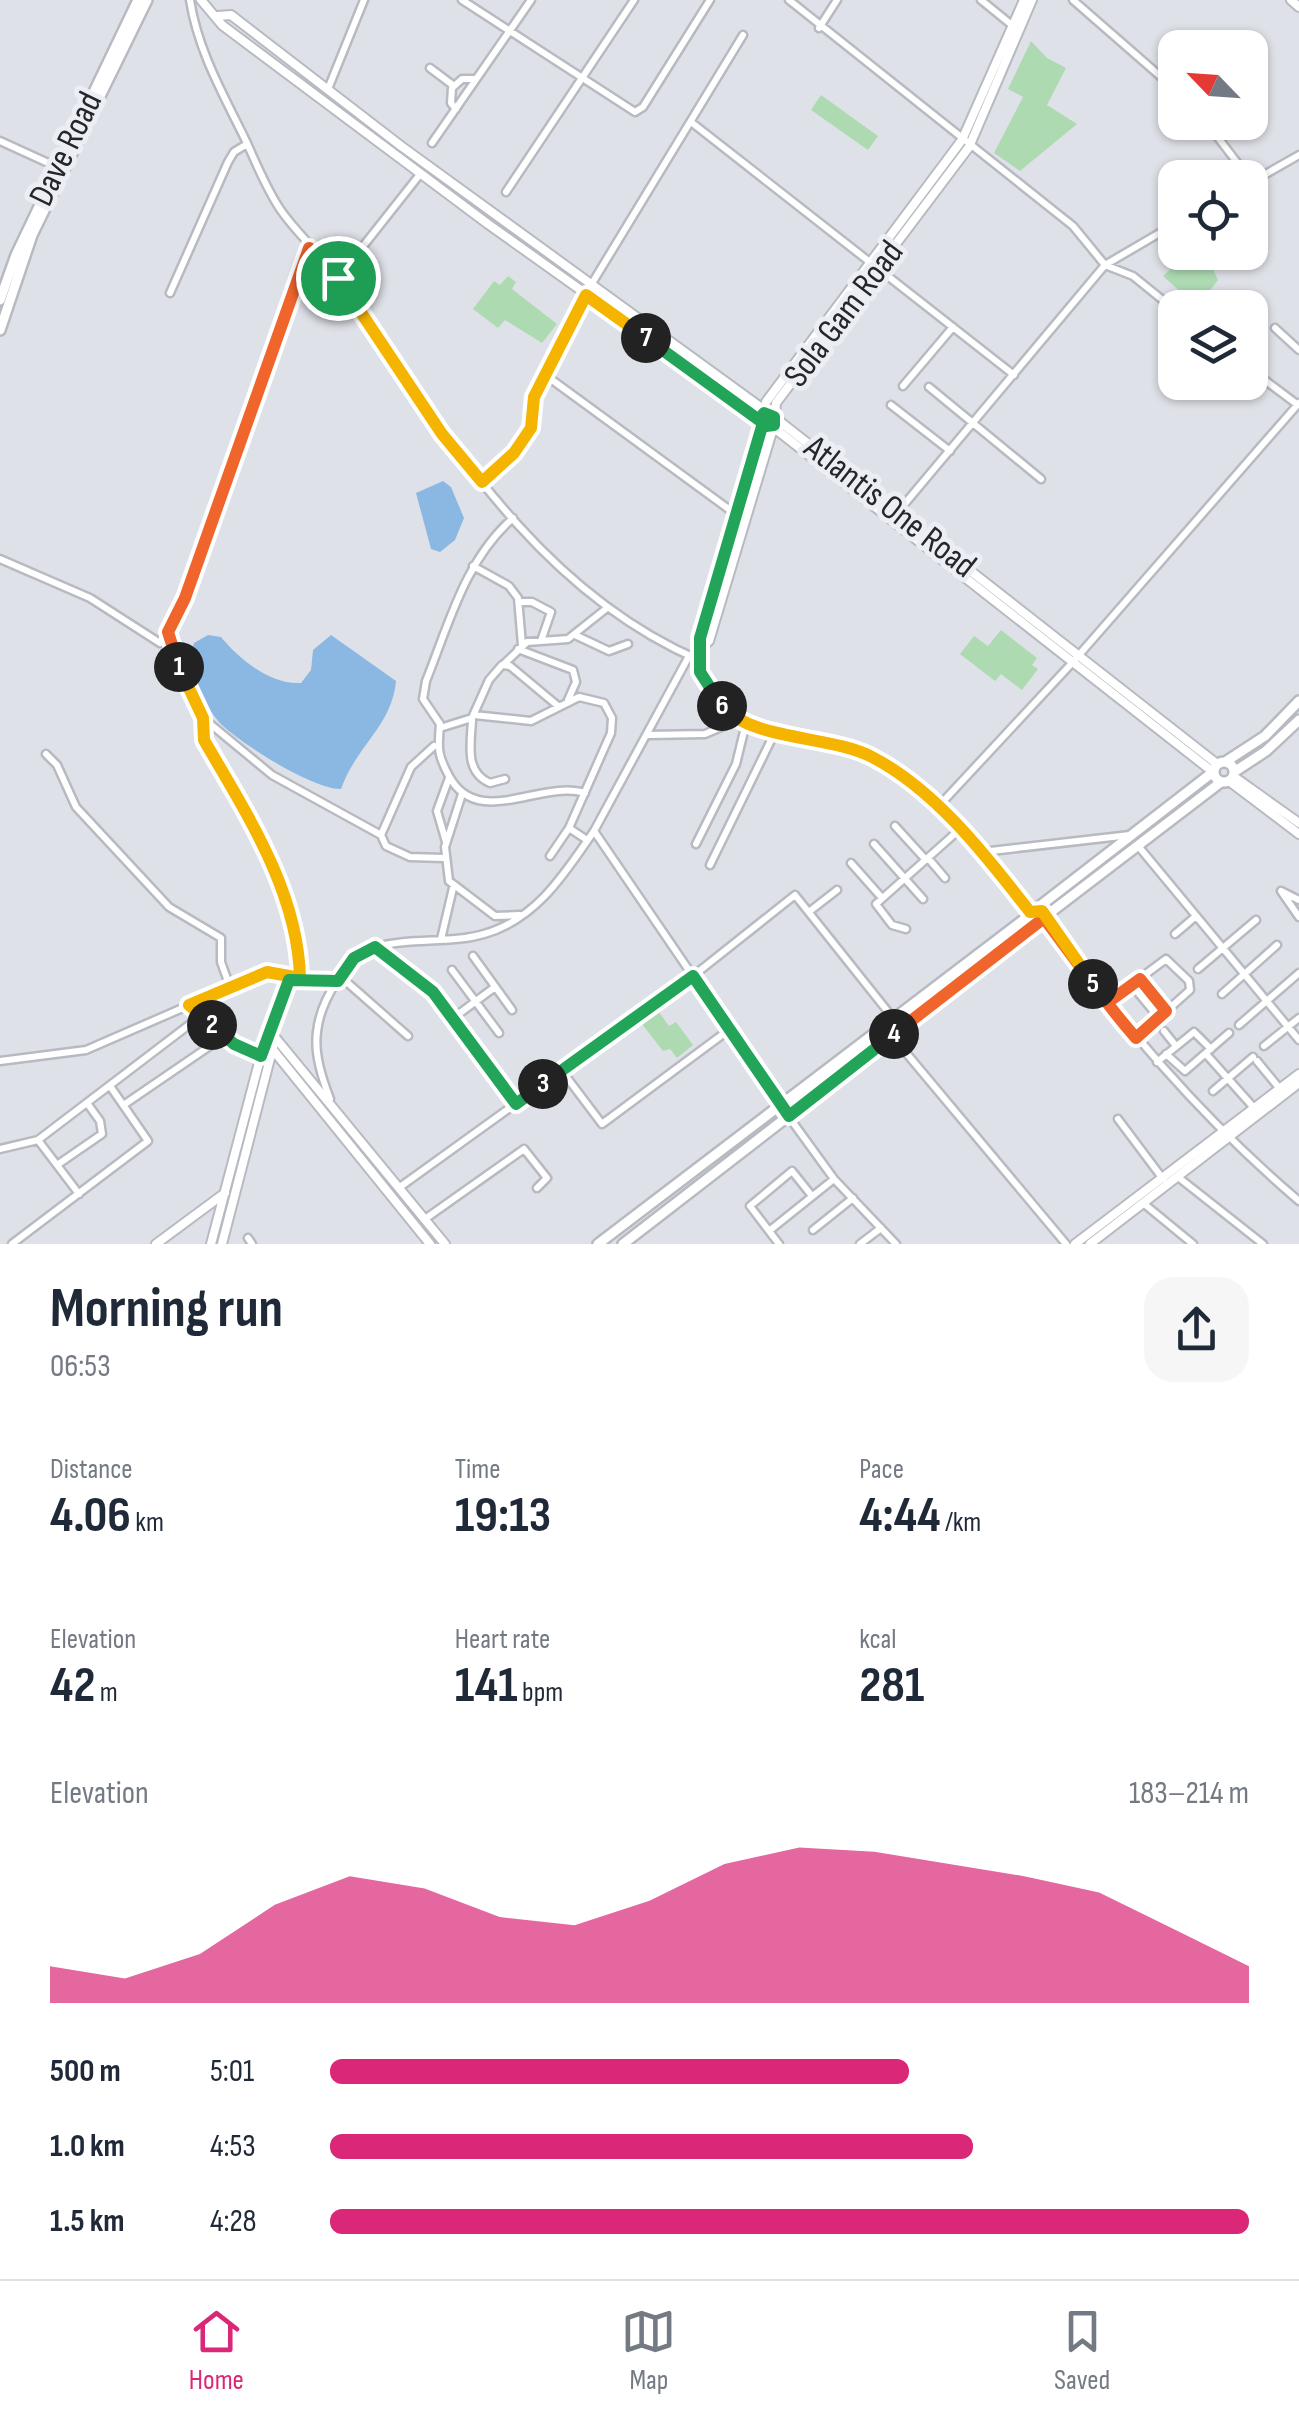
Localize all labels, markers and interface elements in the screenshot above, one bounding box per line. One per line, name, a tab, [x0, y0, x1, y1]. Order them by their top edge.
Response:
north arrow	[1158, 30, 1268, 140]
map controls	[1158, 30, 1268, 400]
street label: Dave Road	[20, 85, 112, 213]
button: locate	[1158, 160, 1268, 270]
street label: Sola Gam Road	[775, 232, 913, 396]
pin	[296, 236, 381, 321]
icon: arrive	[311, 251, 366, 306]
button: layers	[1158, 290, 1268, 400]
pin: 7	[621, 313, 671, 363]
text: 7	[640, 321, 652, 354]
street label: Atlantis One Road	[795, 426, 985, 587]
pin: 1	[154, 642, 204, 692]
text: 1	[174, 650, 184, 683]
pin: 6	[697, 681, 747, 731]
text: 6	[715, 689, 729, 722]
pin: 5	[1068, 959, 1118, 1009]
text: 5	[1087, 967, 1099, 1000]
pin: 2	[187, 1000, 237, 1050]
text: 2	[206, 1008, 218, 1041]
pin: 4	[869, 1009, 919, 1059]
text: 4	[887, 1017, 901, 1050]
pin: 3	[518, 1059, 568, 1109]
text: 3	[537, 1067, 549, 1100]
text: Morning run	[50, 1276, 283, 1343]
button: share	[1144, 1277, 1249, 1382]
text: 06:53	[50, 1347, 111, 1386]
text: Distance	[50, 1453, 133, 1486]
text: Time	[455, 1453, 500, 1486]
text: Pace	[859, 1453, 904, 1486]
text: 4.06	[50, 1486, 131, 1546]
text: 19:13	[455, 1486, 551, 1546]
text: 4:44	[859, 1486, 940, 1546]
text: km	[131, 1506, 164, 1539]
text: /km	[940, 1506, 981, 1539]
text: Elevation	[50, 1623, 136, 1656]
text: Heart rate	[455, 1623, 550, 1656]
text: kcal	[859, 1623, 896, 1656]
text: 42	[50, 1656, 95, 1716]
text: 141	[455, 1656, 518, 1716]
text: 281	[859, 1656, 924, 1716]
text: m	[95, 1676, 118, 1709]
text: bpm	[518, 1676, 563, 1709]
text: Elevation	[50, 1774, 149, 1813]
text: 183–214 m	[1129, 1774, 1249, 1813]
text: 500 m	[50, 2052, 121, 2091]
text: 5:01	[210, 2052, 254, 2091]
text: 1.0 km	[50, 2127, 125, 2166]
text: 4:53	[210, 2127, 256, 2166]
text: 1.5 km	[50, 2202, 124, 2241]
text: 4:28	[210, 2202, 257, 2241]
tab: Home	[189, 2304, 244, 2397]
tab: Map	[621, 2304, 676, 2397]
tab: Saved	[1054, 2304, 1110, 2397]

